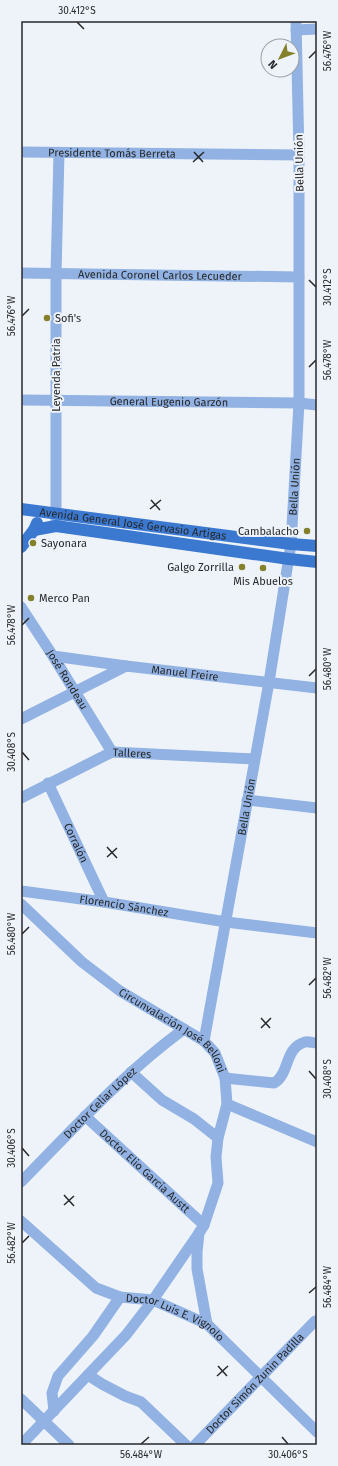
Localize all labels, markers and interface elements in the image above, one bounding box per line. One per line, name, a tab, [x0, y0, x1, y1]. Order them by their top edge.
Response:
text: 30.412°S	[58, 5, 96, 17]
text: 56.476°W	[322, 30, 334, 71]
north arrow	[260, 38, 300, 78]
text: N	[266, 57, 280, 71]
street label: Bella Unión	[292, 134, 307, 192]
street label: Presidente Tomás Berreta	[48, 146, 176, 161]
street label: Avenida Coronel Carlos Lecueder	[78, 268, 243, 283]
text: 30.412°S	[322, 268, 334, 306]
text: 56.476°W	[6, 295, 18, 336]
place label: Sofi's	[55, 312, 81, 325]
marker: Sofi's	[42, 313, 52, 323]
street label: Leyenda Patria	[50, 338, 63, 412]
text: 56.478°W	[322, 339, 334, 380]
street label: General Eugenio Garzón	[110, 395, 228, 409]
street label: Bella Unión	[287, 457, 303, 516]
street label: Avenida General José Gervasio Artigas	[39, 505, 227, 543]
place label: Cambalacho	[238, 525, 299, 538]
marker: Cambalacho	[302, 526, 312, 536]
place label: Sayonara	[41, 537, 87, 550]
marker: Sayonara	[28, 538, 38, 548]
place label: Galgo Zorrilla	[167, 561, 234, 574]
marker: Galgo Zorrilla	[237, 562, 247, 572]
marker: Mis Abuelos	[258, 563, 268, 573]
place label: Mis Abuelos	[233, 575, 293, 588]
place label: Merco Pan	[39, 592, 90, 605]
marker: Merco Pan	[26, 593, 36, 603]
text: 56.478°W	[6, 604, 18, 645]
street label: José Rondeau	[44, 647, 90, 712]
text: 56.480°W	[322, 647, 334, 690]
street label: Manuel Freire	[151, 663, 219, 684]
text: 30.408°S	[6, 732, 18, 772]
street label: Talleres	[112, 746, 152, 761]
street label: Bella Unión	[235, 777, 258, 836]
street label: Corralón	[61, 821, 91, 865]
street label: Florencio Sánchez	[79, 893, 170, 919]
text: 56.480°W	[6, 912, 18, 955]
text: 56.482°W	[322, 956, 334, 999]
street label: Circunvalación José Belloni	[116, 986, 228, 1074]
text: 30.408°S	[322, 1059, 334, 1099]
street label: Doctor Celiar López	[61, 1065, 140, 1141]
street label: Doctor Elio García Austt	[97, 1127, 192, 1216]
text: 30.406°S	[6, 1128, 18, 1168]
text: 56.482°W	[6, 1221, 18, 1264]
text: 56.484°W	[322, 1265, 334, 1308]
street label: Doctor Luis E. Vignolo	[125, 1292, 227, 1344]
street label: Doctor Simón Zunin Padilla	[203, 1330, 307, 1437]
text: 56.484°W	[120, 1449, 163, 1461]
text: 30.406°S	[268, 1449, 308, 1461]

